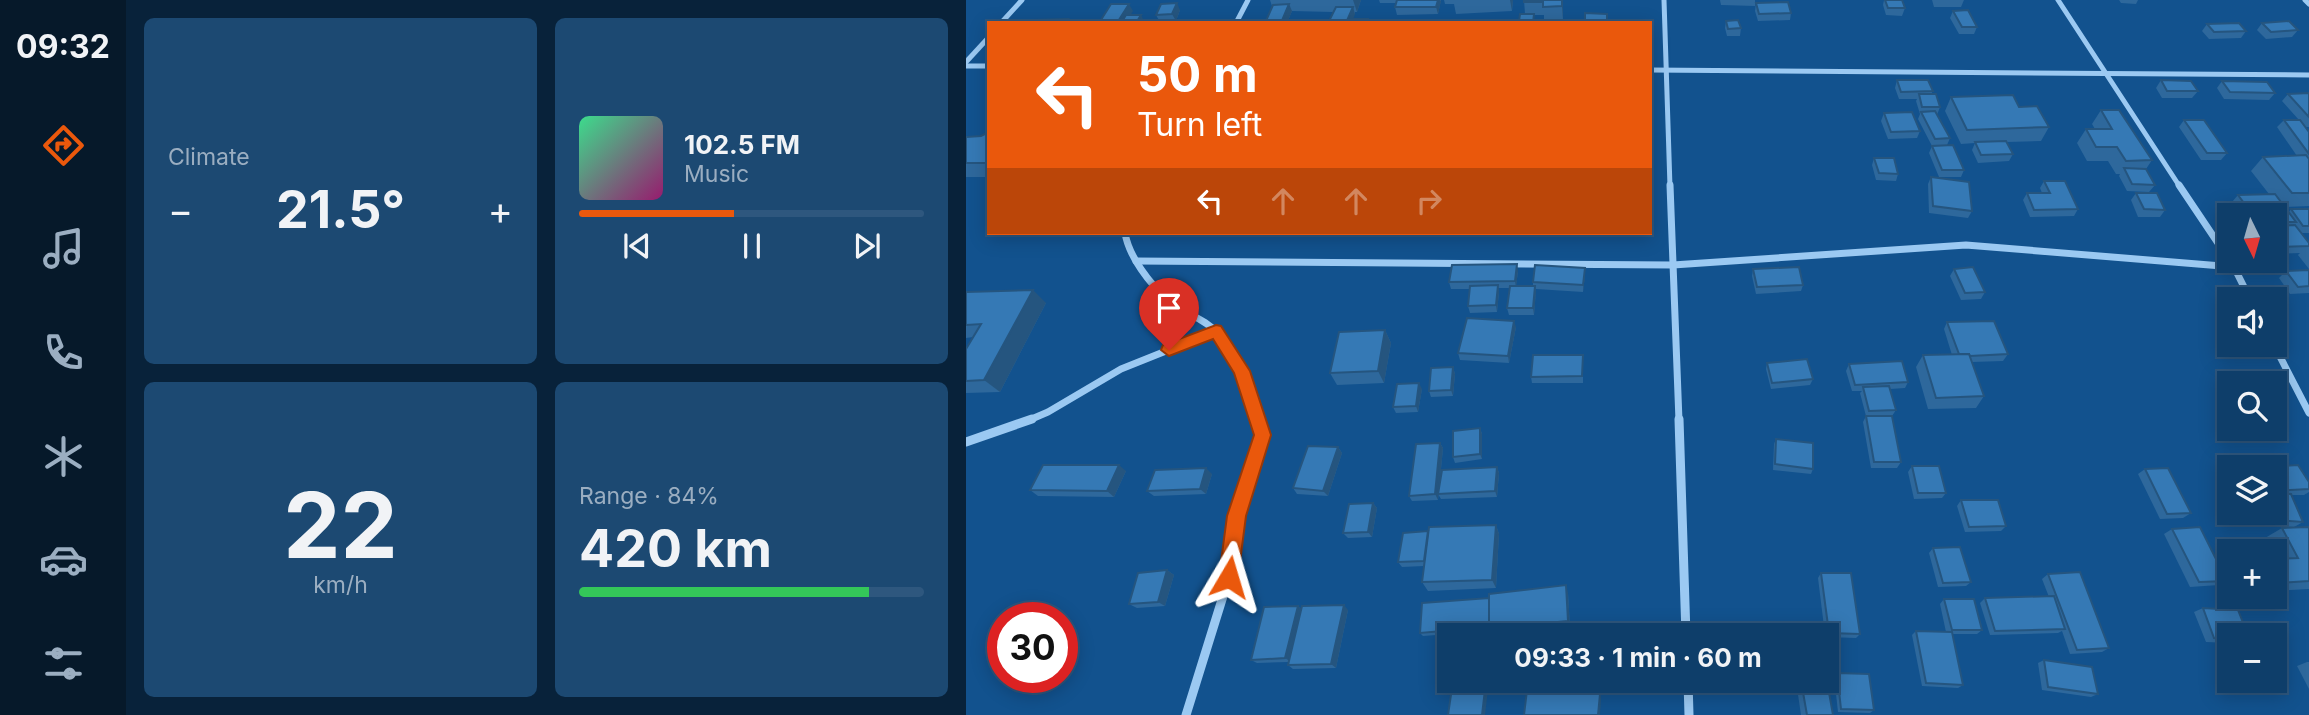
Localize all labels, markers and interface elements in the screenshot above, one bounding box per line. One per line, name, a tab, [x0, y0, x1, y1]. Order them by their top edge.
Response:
text: 09:32	[16, 27, 110, 66]
text: 50 m	[1137, 45, 1258, 104]
icon: left	[1022, 49, 1113, 140]
text: Turn left	[1137, 105, 1262, 144]
icon: directions	[39, 121, 88, 170]
text: 102.5 FM	[684, 129, 800, 160]
text: Climate	[168, 143, 250, 171]
text: Music	[684, 160, 749, 188]
text: 21.5°	[276, 178, 405, 241]
icon: left	[1191, 182, 1229, 220]
icon: ahead	[1264, 182, 1302, 220]
icon: ahead	[1337, 182, 1375, 220]
icon: right	[1410, 182, 1448, 220]
text: −	[168, 187, 193, 233]
text: +	[488, 187, 513, 233]
north arrow	[2217, 203, 2287, 273]
map controls	[2217, 203, 2287, 693]
icon: music	[39, 224, 88, 273]
icon: previous	[618, 227, 656, 265]
icon: pause	[733, 227, 771, 265]
icon: next	[848, 227, 886, 265]
pin	[1139, 278, 1199, 350]
button: sound	[2217, 287, 2287, 357]
icon: arrive	[1150, 289, 1188, 327]
icon: phone	[39, 328, 88, 377]
button: search	[2217, 371, 2287, 441]
icon: climate	[39, 432, 88, 481]
button: layers	[2217, 455, 2287, 525]
text: 22	[283, 470, 398, 580]
text: Range · 84%	[579, 482, 719, 510]
text: 420 km	[579, 517, 772, 580]
icon: car	[39, 535, 88, 584]
button: +	[2217, 539, 2287, 609]
position arrow	[1192, 540, 1266, 614]
text: km/h	[313, 571, 368, 599]
speed limit sign: 30	[987, 602, 1078, 693]
button: −	[2217, 623, 2287, 693]
icon: filters	[39, 639, 88, 688]
text: 09:33 · 1 min · 60 m	[1514, 642, 1762, 673]

